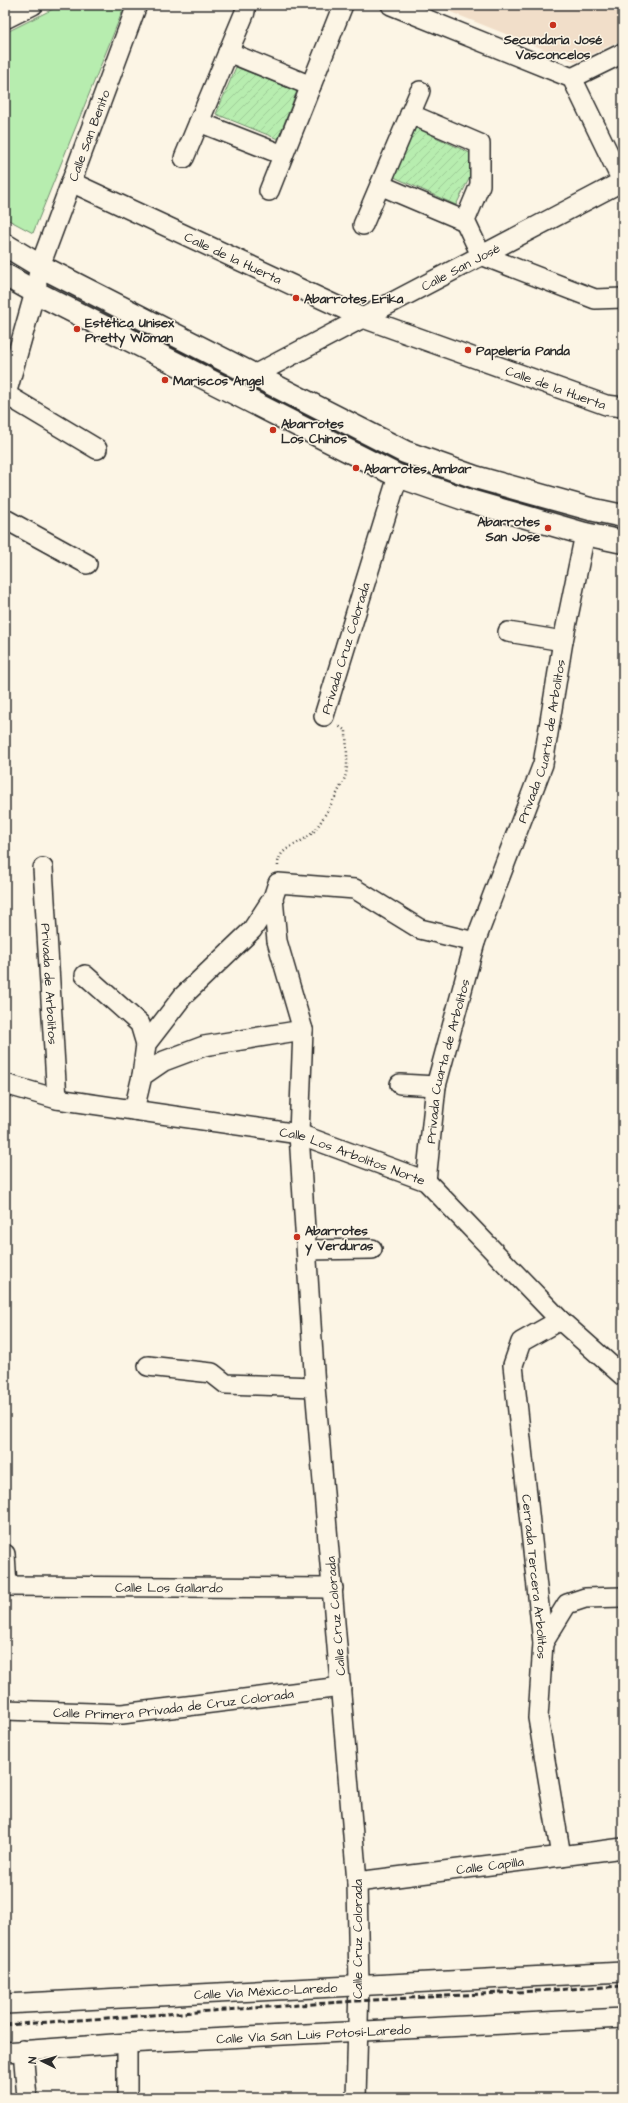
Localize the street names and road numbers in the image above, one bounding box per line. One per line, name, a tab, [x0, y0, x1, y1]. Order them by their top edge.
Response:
street label: Calle San Benito	[64, 87, 115, 184]
street label: Calle de la Huerta	[181, 228, 285, 289]
street label: Calle San José	[418, 239, 503, 296]
street label: Calle de la Huerta	[503, 362, 609, 414]
street label: Privada Cruz Colorada	[317, 580, 375, 717]
street label: Privada Cuarta de Arbolitos	[513, 658, 570, 826]
street label: Privada de Arbolitos	[36, 923, 62, 1046]
street label: Privada Cuarta de Arbolitos	[422, 977, 475, 1144]
street label: Calle Los Arbolitos Norte	[278, 1123, 428, 1190]
street label: Cerrada Tercera Arbolitos	[517, 1493, 551, 1660]
street label: Calle Cruz Colorada	[322, 1555, 350, 1676]
street label: Calle Los Gallardo	[115, 1579, 224, 1597]
street label: Calle Primera Privada de Cruz Colorada	[53, 1685, 295, 1724]
street label: Calle Capilla	[455, 1853, 525, 1879]
street label: Calle Cruz Colorada	[349, 1879, 367, 1999]
street label: Calle Vía México-Laredo	[194, 1979, 339, 2004]
street label: Calle Vía San Luis Potosí-Laredo	[216, 2021, 412, 2048]

